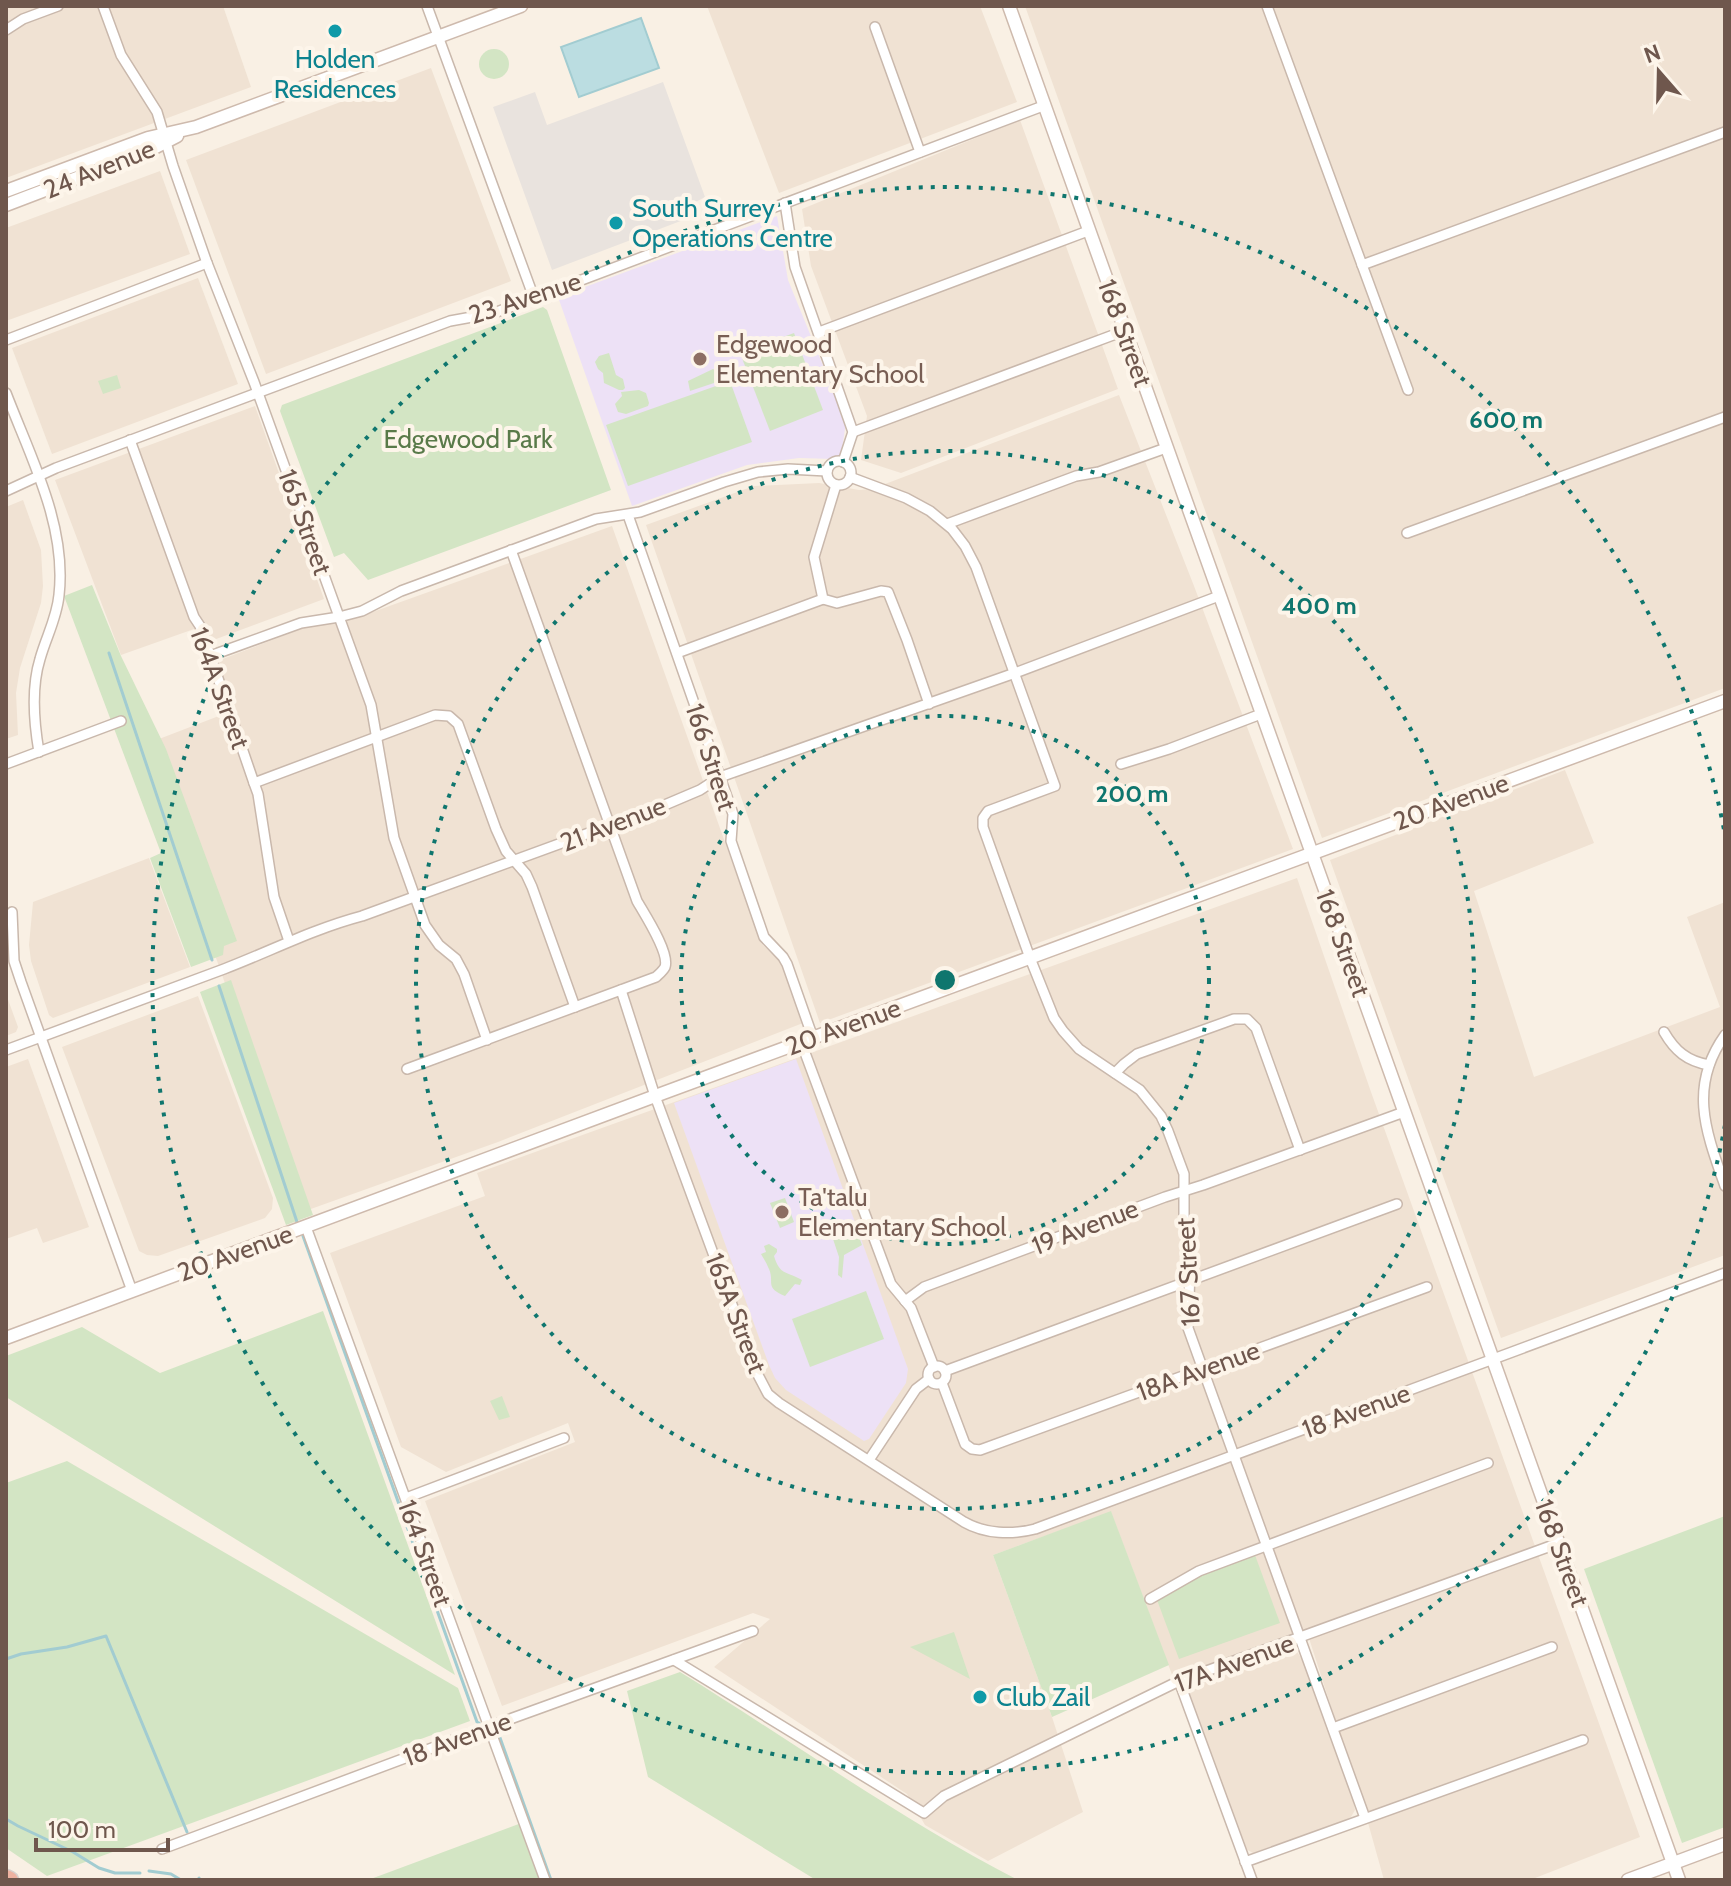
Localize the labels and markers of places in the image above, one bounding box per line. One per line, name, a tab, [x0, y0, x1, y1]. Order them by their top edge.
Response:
marker: Holden Residences	[326, 22, 344, 40]
place label: Holden Residences	[274, 43, 397, 105]
place label: South Surrey Operations Centre	[632, 192, 833, 254]
marker: South Surrey Operations Centre	[607, 214, 625, 232]
place label: Edgewood Elementary School	[716, 328, 924, 390]
marker: Edgewood Elementary School	[691, 350, 709, 368]
centre of rings	[931, 966, 959, 994]
place label: Ta'talu Elementary School	[798, 1181, 1006, 1243]
marker: Ta'talu Elementary School	[773, 1203, 791, 1221]
place label: Club Zail	[996, 1681, 1090, 1713]
marker: Club Zail	[971, 1688, 989, 1706]

